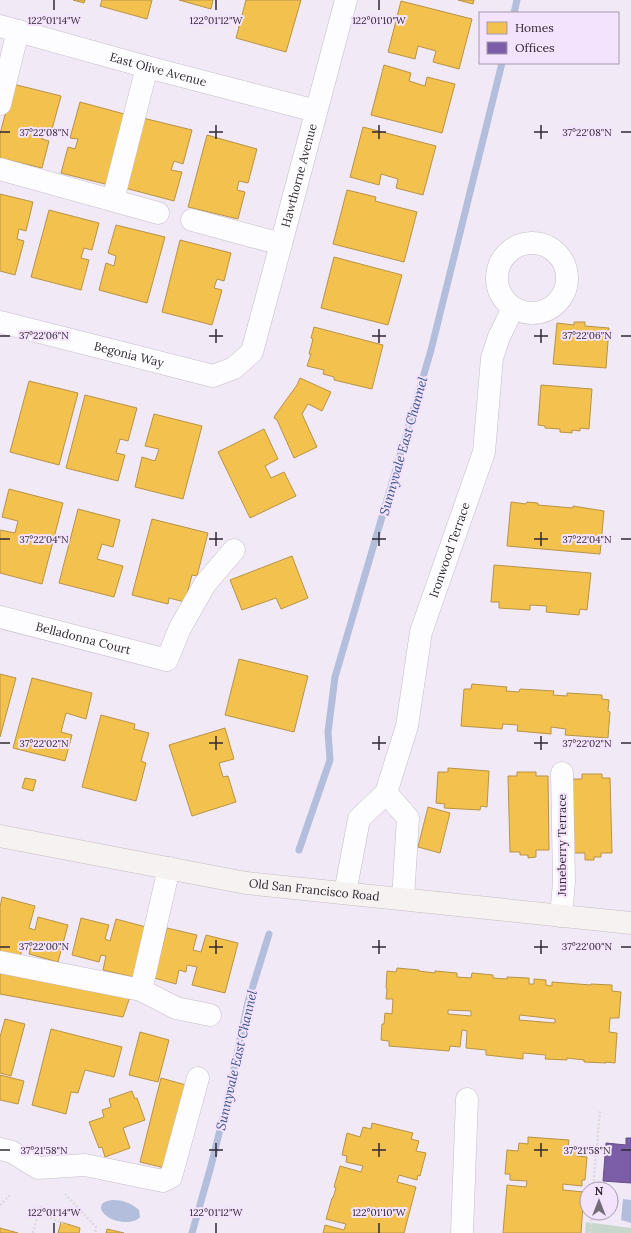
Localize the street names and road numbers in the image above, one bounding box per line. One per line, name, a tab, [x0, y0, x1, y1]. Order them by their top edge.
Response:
street label: East Olive Avenue	[108, 49, 209, 89]
street label: Hawthorne Avenue	[278, 121, 320, 229]
street label: Begonia Way	[93, 338, 166, 370]
street label: Ironwood Terrace	[426, 500, 473, 599]
street label: Belladonna Court	[34, 619, 133, 657]
street label: Juneberry Terrace	[554, 794, 569, 897]
street label: Old San Francisco Road	[248, 875, 380, 904]

